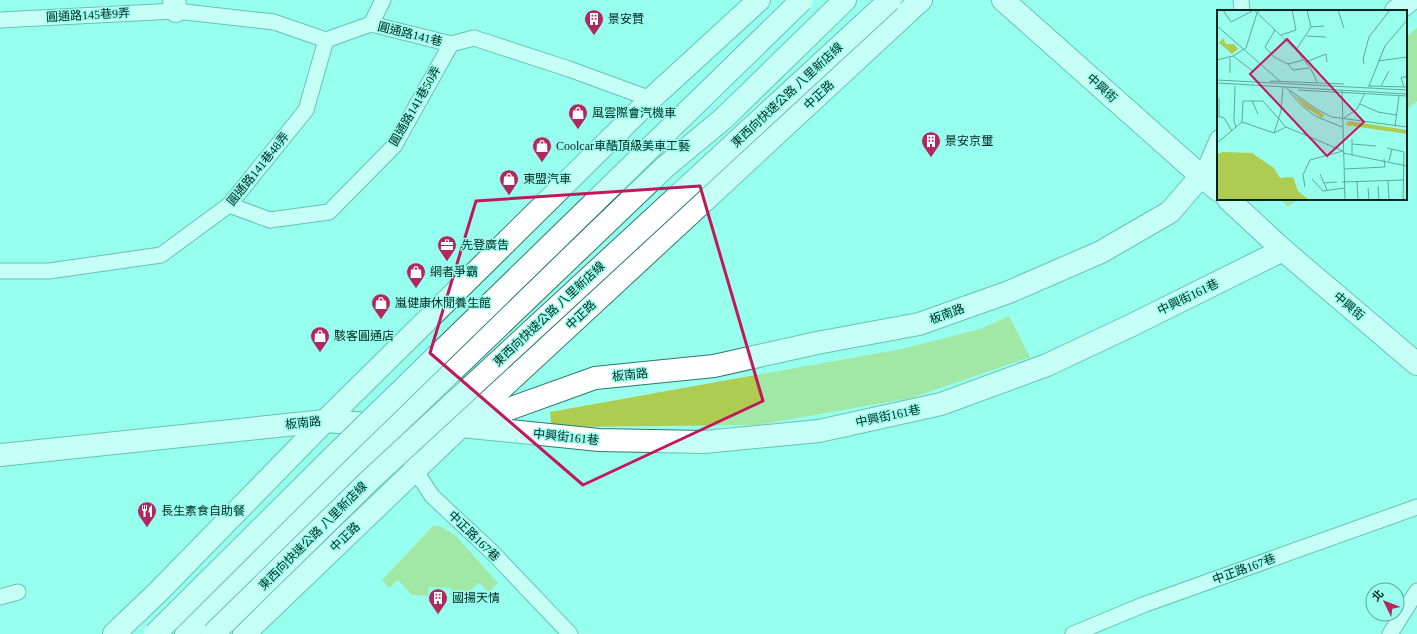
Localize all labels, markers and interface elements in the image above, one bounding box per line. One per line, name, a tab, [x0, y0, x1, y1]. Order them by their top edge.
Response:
street label: 圓通路145巷9弄	[46, 6, 130, 24]
building icon: 景安贊	[583, 8, 605, 36]
inset map	[1217, 10, 1407, 200]
place label: 景安贊	[608, 12, 644, 26]
street label: 圓通路141巷	[376, 19, 444, 49]
street label: 東西向快速公路 八里新店線	[728, 40, 846, 150]
street label: 圓通路141巷50弄	[386, 64, 444, 148]
street label: 中興街	[1084, 71, 1120, 105]
street label: 中正路	[801, 78, 837, 112]
shop icon: 風雲際會汽機車	[567, 102, 589, 130]
place label: 風雲際會汽機車	[592, 106, 676, 120]
street label: 圓通路141巷48弄	[224, 130, 292, 208]
building icon: 景安京璽	[920, 130, 942, 158]
place label: 景安京璽	[945, 134, 993, 148]
shop icon: Coolcar車酷頂級美車工藝	[531, 135, 553, 163]
place label: Coolcar車酷頂級美車工藝	[556, 139, 690, 153]
shop icon: 東盟汽車	[498, 168, 520, 196]
place label: 東盟汽車	[523, 172, 571, 186]
office icon: 先登廣告	[436, 234, 458, 262]
place label: 先登廣告	[461, 238, 509, 252]
street label: 東西向快速公路 八里新店線	[490, 259, 608, 369]
shop icon: 網者爭霸	[405, 261, 427, 289]
place label: 網者爭霸	[430, 265, 478, 279]
street label: 中興街161巷	[1155, 276, 1221, 318]
street label: 中興街	[1331, 289, 1367, 323]
shop icon: 嵐健康休閒養生館	[370, 292, 392, 320]
place label: 嵐健康休閒養生館	[395, 296, 491, 310]
street label: 中正路	[563, 298, 599, 332]
street label: 板南路	[928, 301, 966, 327]
shop icon: 駭客圓通店	[309, 325, 331, 353]
place label: 駭客圓通店	[334, 329, 394, 343]
street label: 板南路	[611, 366, 649, 384]
street label: 中興街161巷	[854, 402, 922, 430]
street label: 板南路	[284, 414, 322, 432]
street label: 中興街161巷	[532, 427, 600, 447]
street label: 東西向快速公路 八里新店線	[256, 479, 370, 593]
restaurant icon: 長生素食自助餐	[136, 500, 158, 528]
place label: 長生素食自助餐	[161, 504, 245, 518]
street label: 中正路167巷	[445, 508, 503, 564]
street label: 中正路	[327, 519, 363, 555]
street label: 中正路167巷	[1211, 551, 1277, 587]
north arrow	[1365, 582, 1405, 622]
building icon: 國揚天情	[427, 587, 449, 615]
text: 北	[1370, 587, 1386, 603]
place label: 國揚天情	[452, 591, 500, 605]

